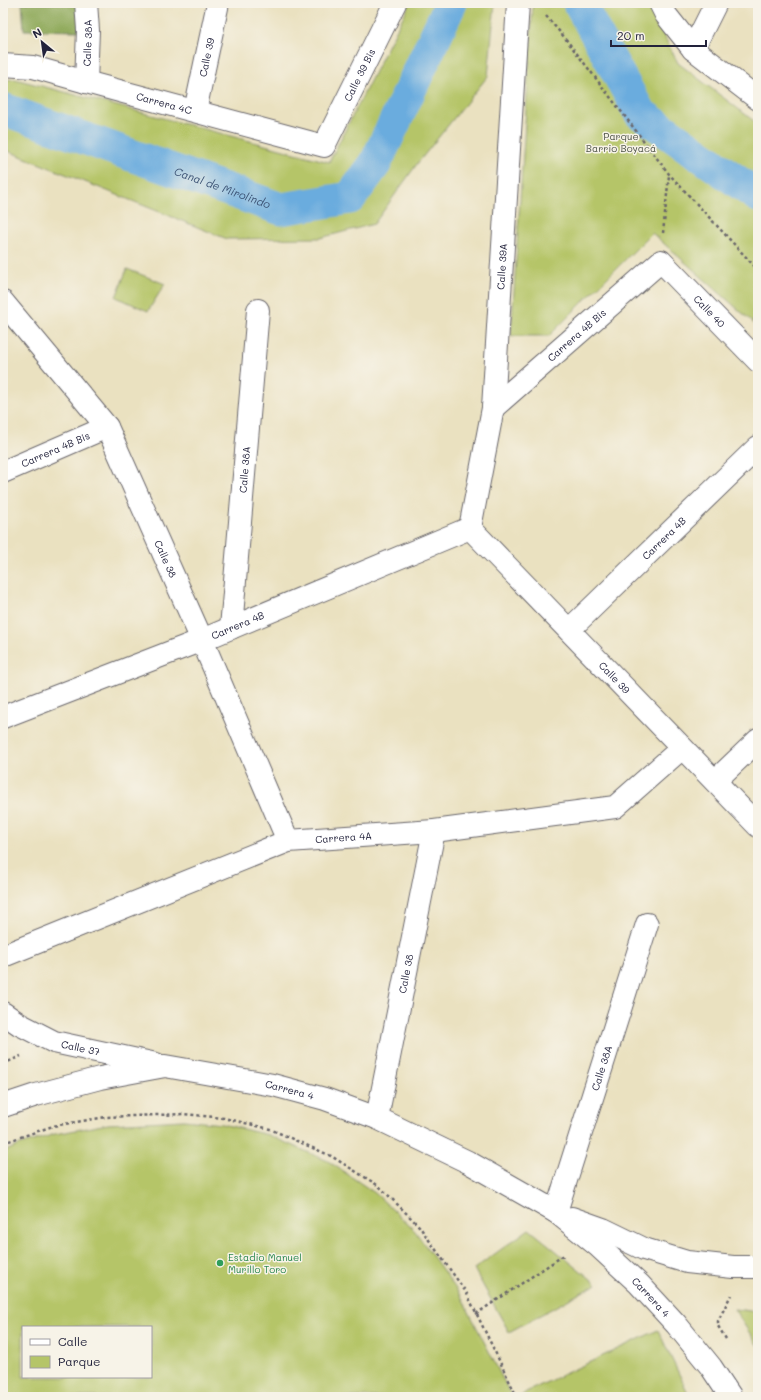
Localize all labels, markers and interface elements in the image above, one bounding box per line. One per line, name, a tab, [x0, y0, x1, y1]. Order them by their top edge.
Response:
street label: Calle 38A	[80, 19, 95, 67]
north arrow	[22, 22, 62, 62]
scale bar	[611, 22, 706, 48]
text: N	[30, 24, 44, 41]
text: 20 m	[617, 27, 645, 43]
street label: Calle 39	[195, 36, 217, 78]
street label: Calle 39 Bis	[340, 46, 378, 104]
street label: Carrera 4C	[135, 89, 193, 117]
park label: Parque Barrio Boyacá	[586, 129, 656, 155]
water label: Canal de Mirolindo	[172, 163, 273, 212]
street label: Calle 39A	[493, 243, 510, 290]
street label: Calle 40	[691, 292, 728, 330]
street label: Carrera 4B Bis	[544, 305, 609, 364]
street label: Carrera 4B Bis	[19, 428, 92, 470]
street label: Calle 38A	[236, 446, 253, 493]
street label: Carrera 4B	[639, 514, 689, 563]
street label: Calle 38	[151, 538, 180, 580]
street label: Carrera 4B	[209, 608, 266, 642]
street label: Calle 39	[596, 658, 633, 697]
street label: Carrera 4A	[315, 828, 372, 846]
street label: Calle 38	[395, 953, 416, 995]
street label: Calle 37	[60, 1037, 102, 1059]
street label: Calle 38A	[588, 1044, 615, 1092]
street label: Carrera 4	[264, 1077, 316, 1103]
place label: Estadio Manuel Murillo Toro	[228, 1250, 302, 1276]
marker: Estadio Manuel Murillo Toro	[215, 1258, 225, 1268]
street label: Carrera 4	[629, 1274, 673, 1320]
legend	[22, 1326, 152, 1378]
text: Calle	[58, 1333, 88, 1349]
text: Parque	[58, 1353, 101, 1369]

